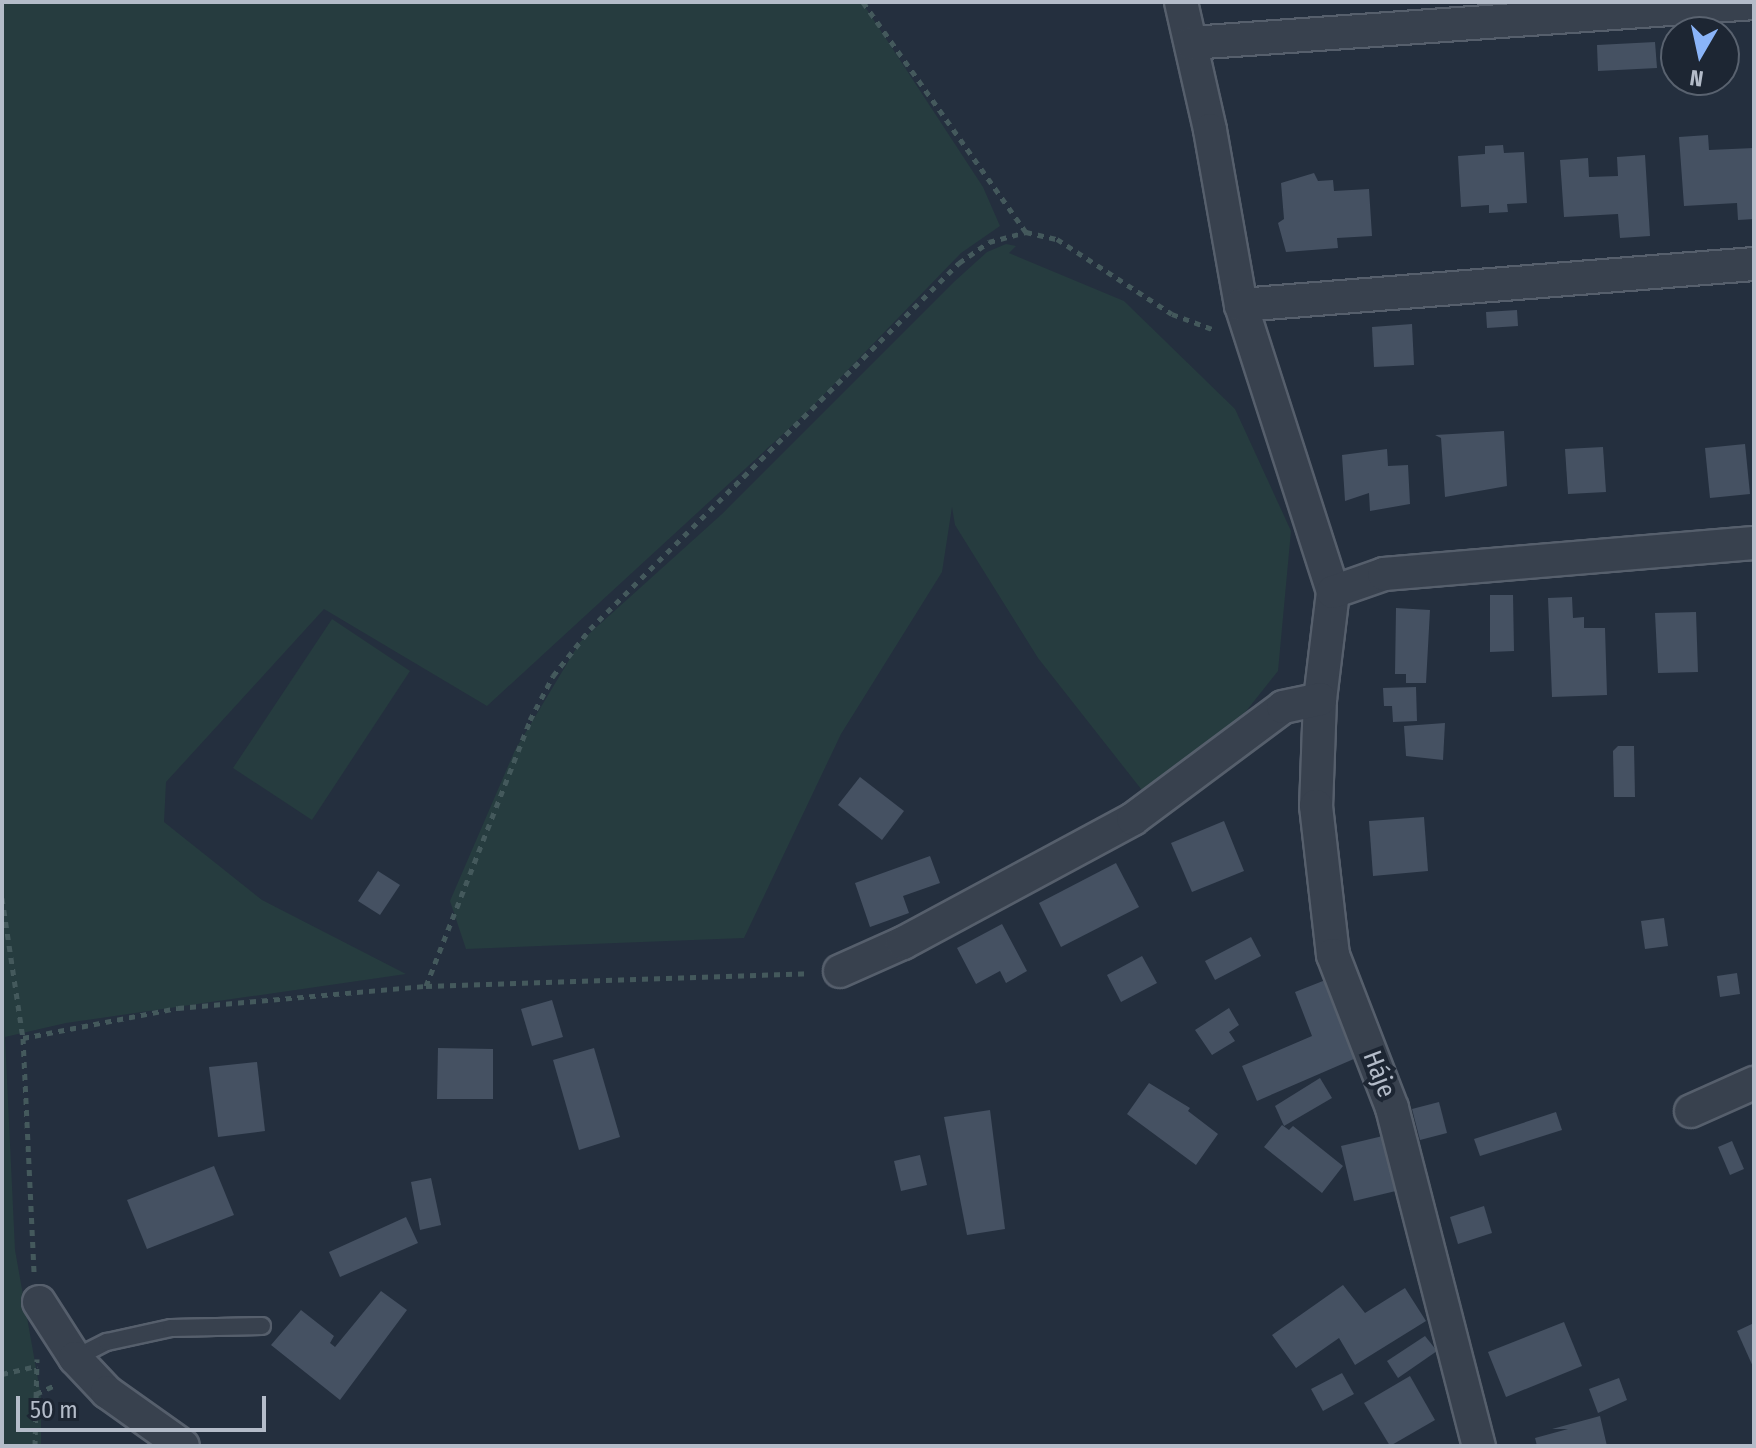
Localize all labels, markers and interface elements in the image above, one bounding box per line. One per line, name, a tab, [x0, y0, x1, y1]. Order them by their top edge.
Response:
north arrow	[1660, 16, 1740, 96]
text: N	[1688, 64, 1705, 93]
street label: Háje	[1356, 1046, 1402, 1102]
scale bar	[20, 1380, 270, 1430]
text: 50 m	[30, 1396, 78, 1424]

